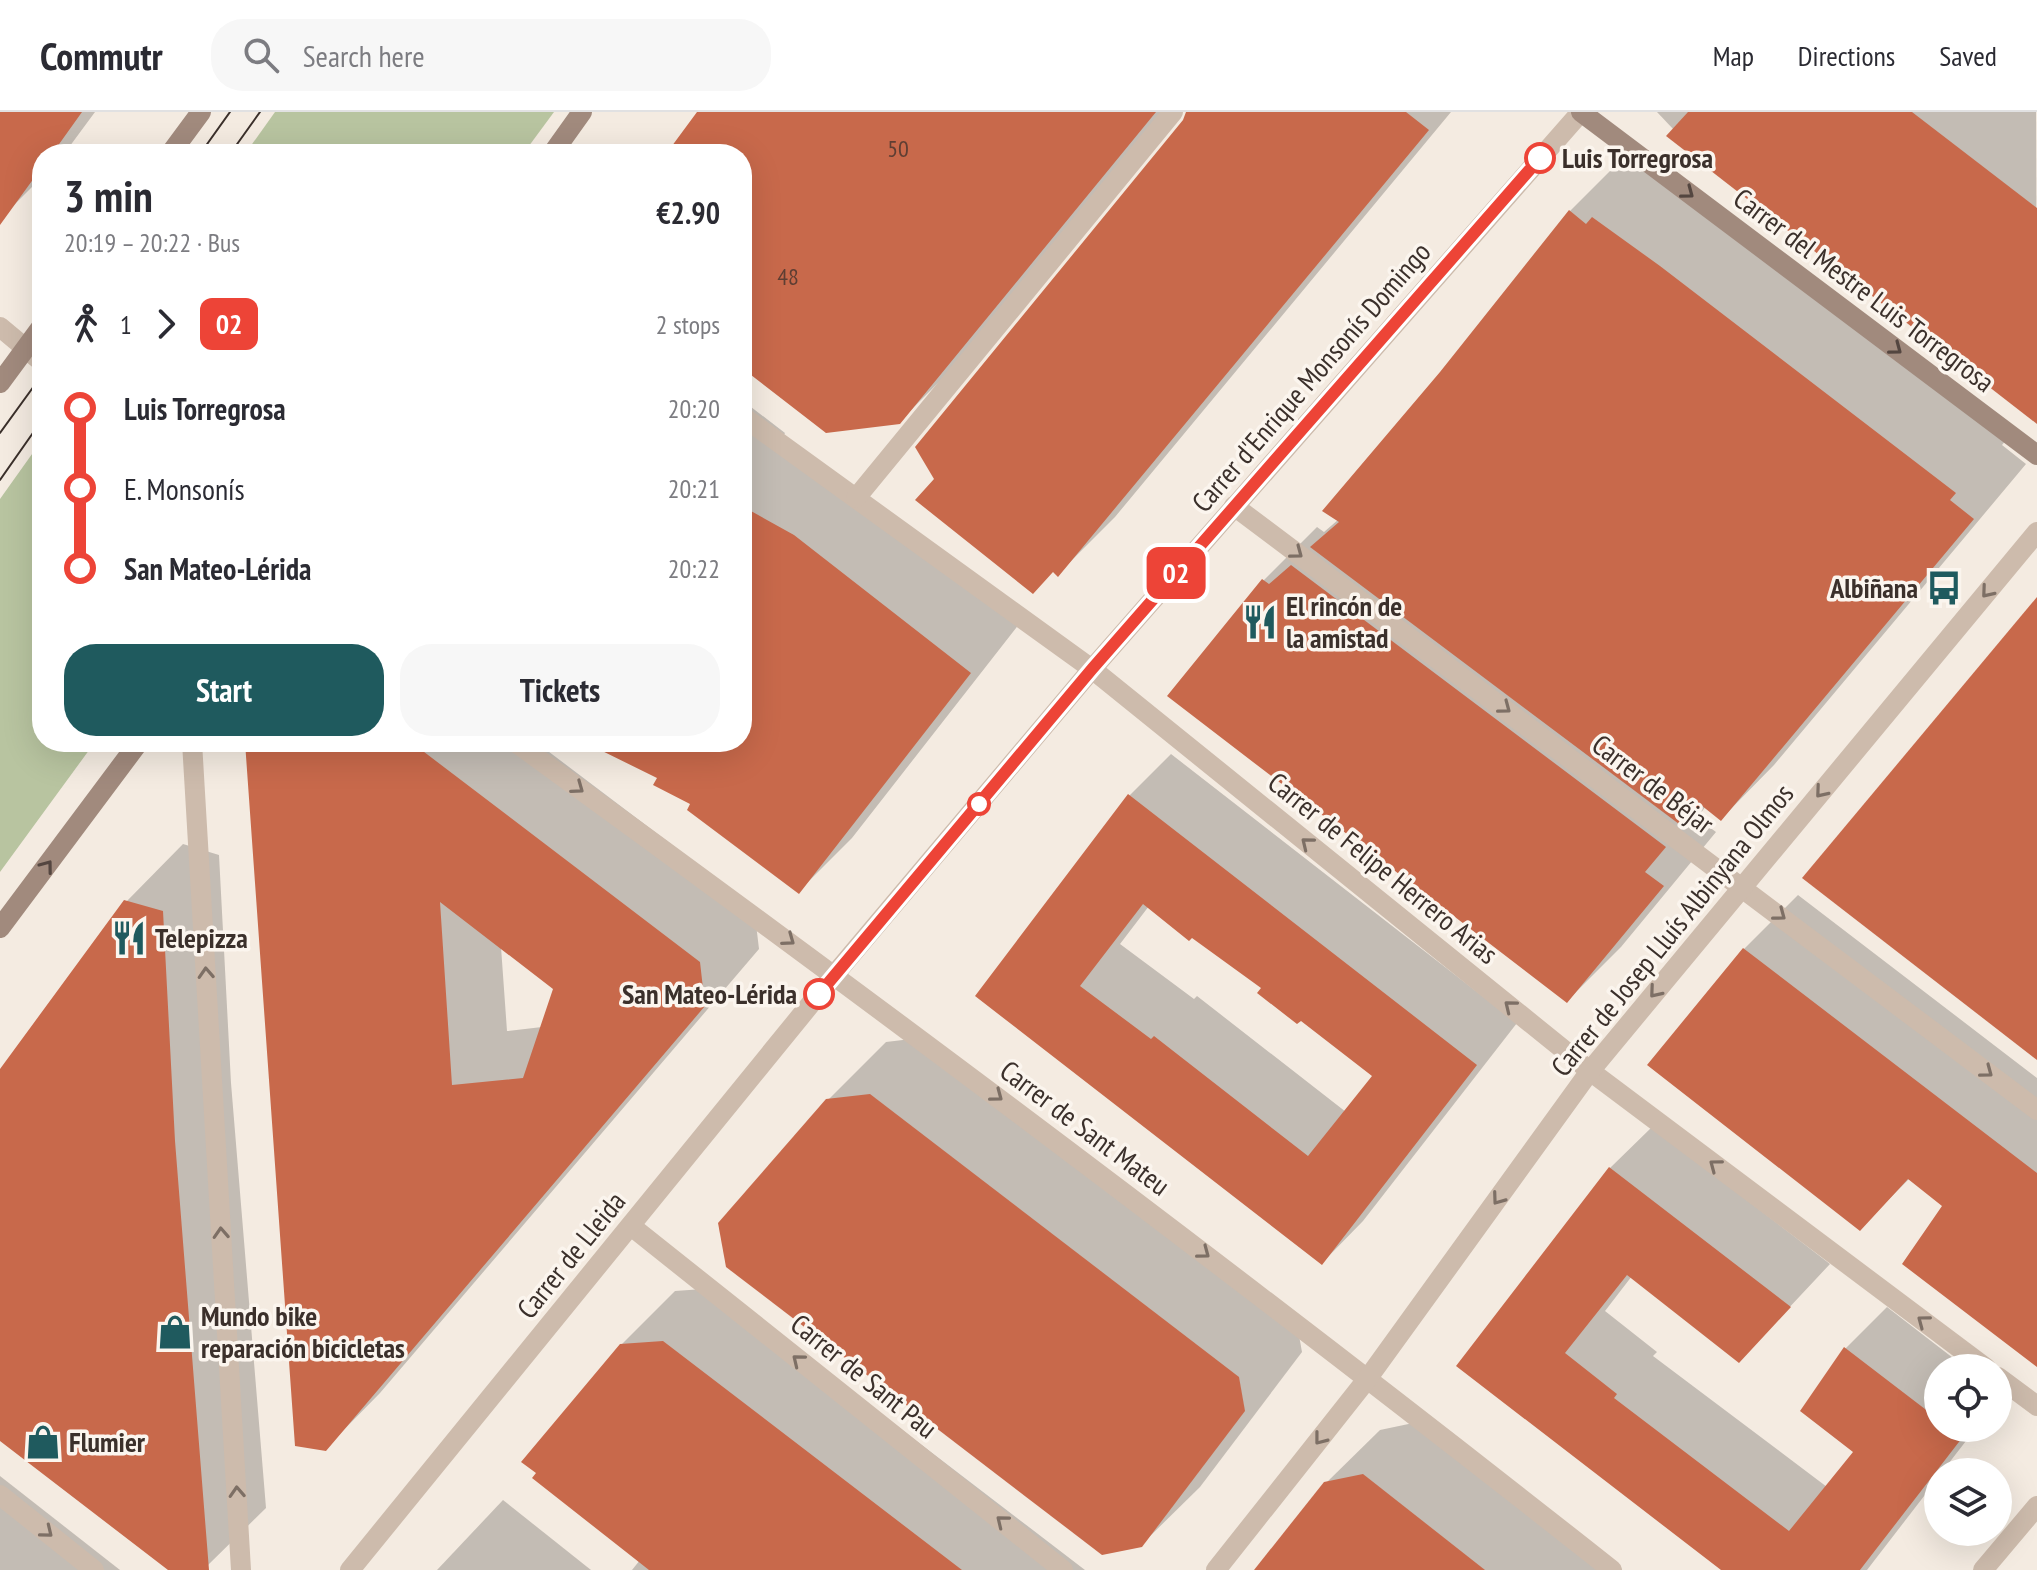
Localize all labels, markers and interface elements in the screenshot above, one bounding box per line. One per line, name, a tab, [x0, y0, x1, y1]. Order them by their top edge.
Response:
search box	[211, 19, 771, 91]
text: Commutr	[40, 31, 163, 80]
icon: search	[239, 33, 283, 77]
text: Search here	[303, 36, 425, 75]
text: Map	[1713, 37, 1754, 74]
text: Directions	[1798, 37, 1895, 74]
text: Saved	[1939, 37, 1997, 74]
house number: 50	[887, 133, 909, 164]
place label: Luis Torregrosa	[1562, 139, 1713, 176]
marker: Luis Torregrosa	[1525, 143, 1555, 173]
text: 3 min	[64, 167, 153, 224]
street label: Carrer del Mestre Luis Torregrosa	[1727, 179, 2002, 400]
one-way arrow	[1679, 183, 1694, 197]
text: €2.90	[656, 193, 720, 232]
text: 20:19 – 20:22 · Bus	[64, 226, 240, 259]
street label: Carrer d'Enrique Monsonís Domingo	[1183, 234, 1438, 519]
house number: 48	[777, 261, 799, 292]
icon: walk	[64, 302, 108, 346]
icon: forward	[144, 302, 188, 346]
text: 02	[216, 305, 242, 342]
text: 1	[120, 308, 132, 341]
text: 2 stops	[656, 308, 720, 341]
one-way arrow	[1887, 340, 1902, 354]
text: Luis Torregrosa	[124, 389, 286, 428]
text: 20:20	[668, 392, 720, 425]
text: E. Monsonís	[124, 469, 245, 508]
text: 20:21	[668, 472, 720, 505]
one-way arrow	[1288, 543, 1303, 557]
line badge: 02	[1140, 547, 1212, 599]
text: San Mateo-Lérida	[124, 549, 311, 588]
text: 20:22	[668, 552, 720, 585]
text: 02	[1163, 554, 1189, 591]
place label: Albiñana	[1829, 569, 1918, 606]
bus stop icon: Albiñana	[1925, 569, 1963, 607]
one-way arrow	[1982, 583, 1997, 597]
place label: El rincón de la amistad	[1286, 587, 1402, 656]
restaurant icon: El rincón de la amistad	[1241, 603, 1279, 641]
button: Start	[64, 644, 384, 736]
button: Tickets	[400, 644, 720, 736]
one-way arrow	[1496, 699, 1511, 713]
street label: Carrer de Béjar	[1585, 726, 1722, 842]
street label: Carrer de Felipe Herrero Arias	[1261, 763, 1506, 972]
street label: Carrer de Josep Lluís Albinyana Olmos	[1542, 776, 1801, 1084]
one-way arrow	[569, 778, 584, 793]
one-way arrow	[1816, 783, 1831, 797]
unlabelled marker	[968, 793, 990, 815]
one-way arrow	[1302, 838, 1316, 853]
one-way arrow	[37, 860, 51, 874]
one-way arrow	[1772, 905, 1786, 919]
restaurant icon: Telepizza	[110, 919, 148, 957]
place label: Telepizza	[155, 919, 248, 956]
one-way arrow	[780, 930, 794, 945]
one-way arrow	[197, 966, 214, 979]
place label: San Mateo-Lérida	[622, 975, 797, 1012]
marker: San Mateo-Lérida	[804, 979, 834, 1009]
one-way arrow	[1650, 983, 1665, 998]
one-way arrow	[1504, 1002, 1519, 1016]
street label: Carrer de Sant Mateu	[993, 1052, 1178, 1204]
one-way arrow	[1979, 1062, 1993, 1076]
one-way arrow	[988, 1087, 1002, 1101]
one-way arrow	[1710, 1161, 1724, 1175]
street label: Carrer de Lleida	[508, 1184, 633, 1326]
one-way arrow	[1493, 1190, 1507, 1204]
one-way arrow	[213, 1226, 230, 1239]
one-way arrow	[1195, 1244, 1210, 1258]
place label: Mundo bike reparación bicicletas	[201, 1297, 405, 1366]
street label: Carrer de Sant Pau	[783, 1305, 945, 1446]
shop icon: Mundo bike reparación bicicletas	[156, 1313, 194, 1351]
one-way arrow	[1918, 1317, 1932, 1331]
map controls	[1924, 1354, 2012, 1546]
button: locate	[1924, 1354, 2012, 1442]
one-way arrow	[793, 1355, 808, 1369]
shop icon: Flumier	[24, 1423, 62, 1461]
place label: Flumier	[69, 1423, 146, 1460]
one-way arrow	[1315, 1430, 1329, 1445]
button: layers	[1924, 1458, 2012, 1546]
one-way arrow	[229, 1485, 246, 1498]
one-way arrow	[996, 1517, 1011, 1531]
one-way arrow	[38, 1523, 53, 1537]

